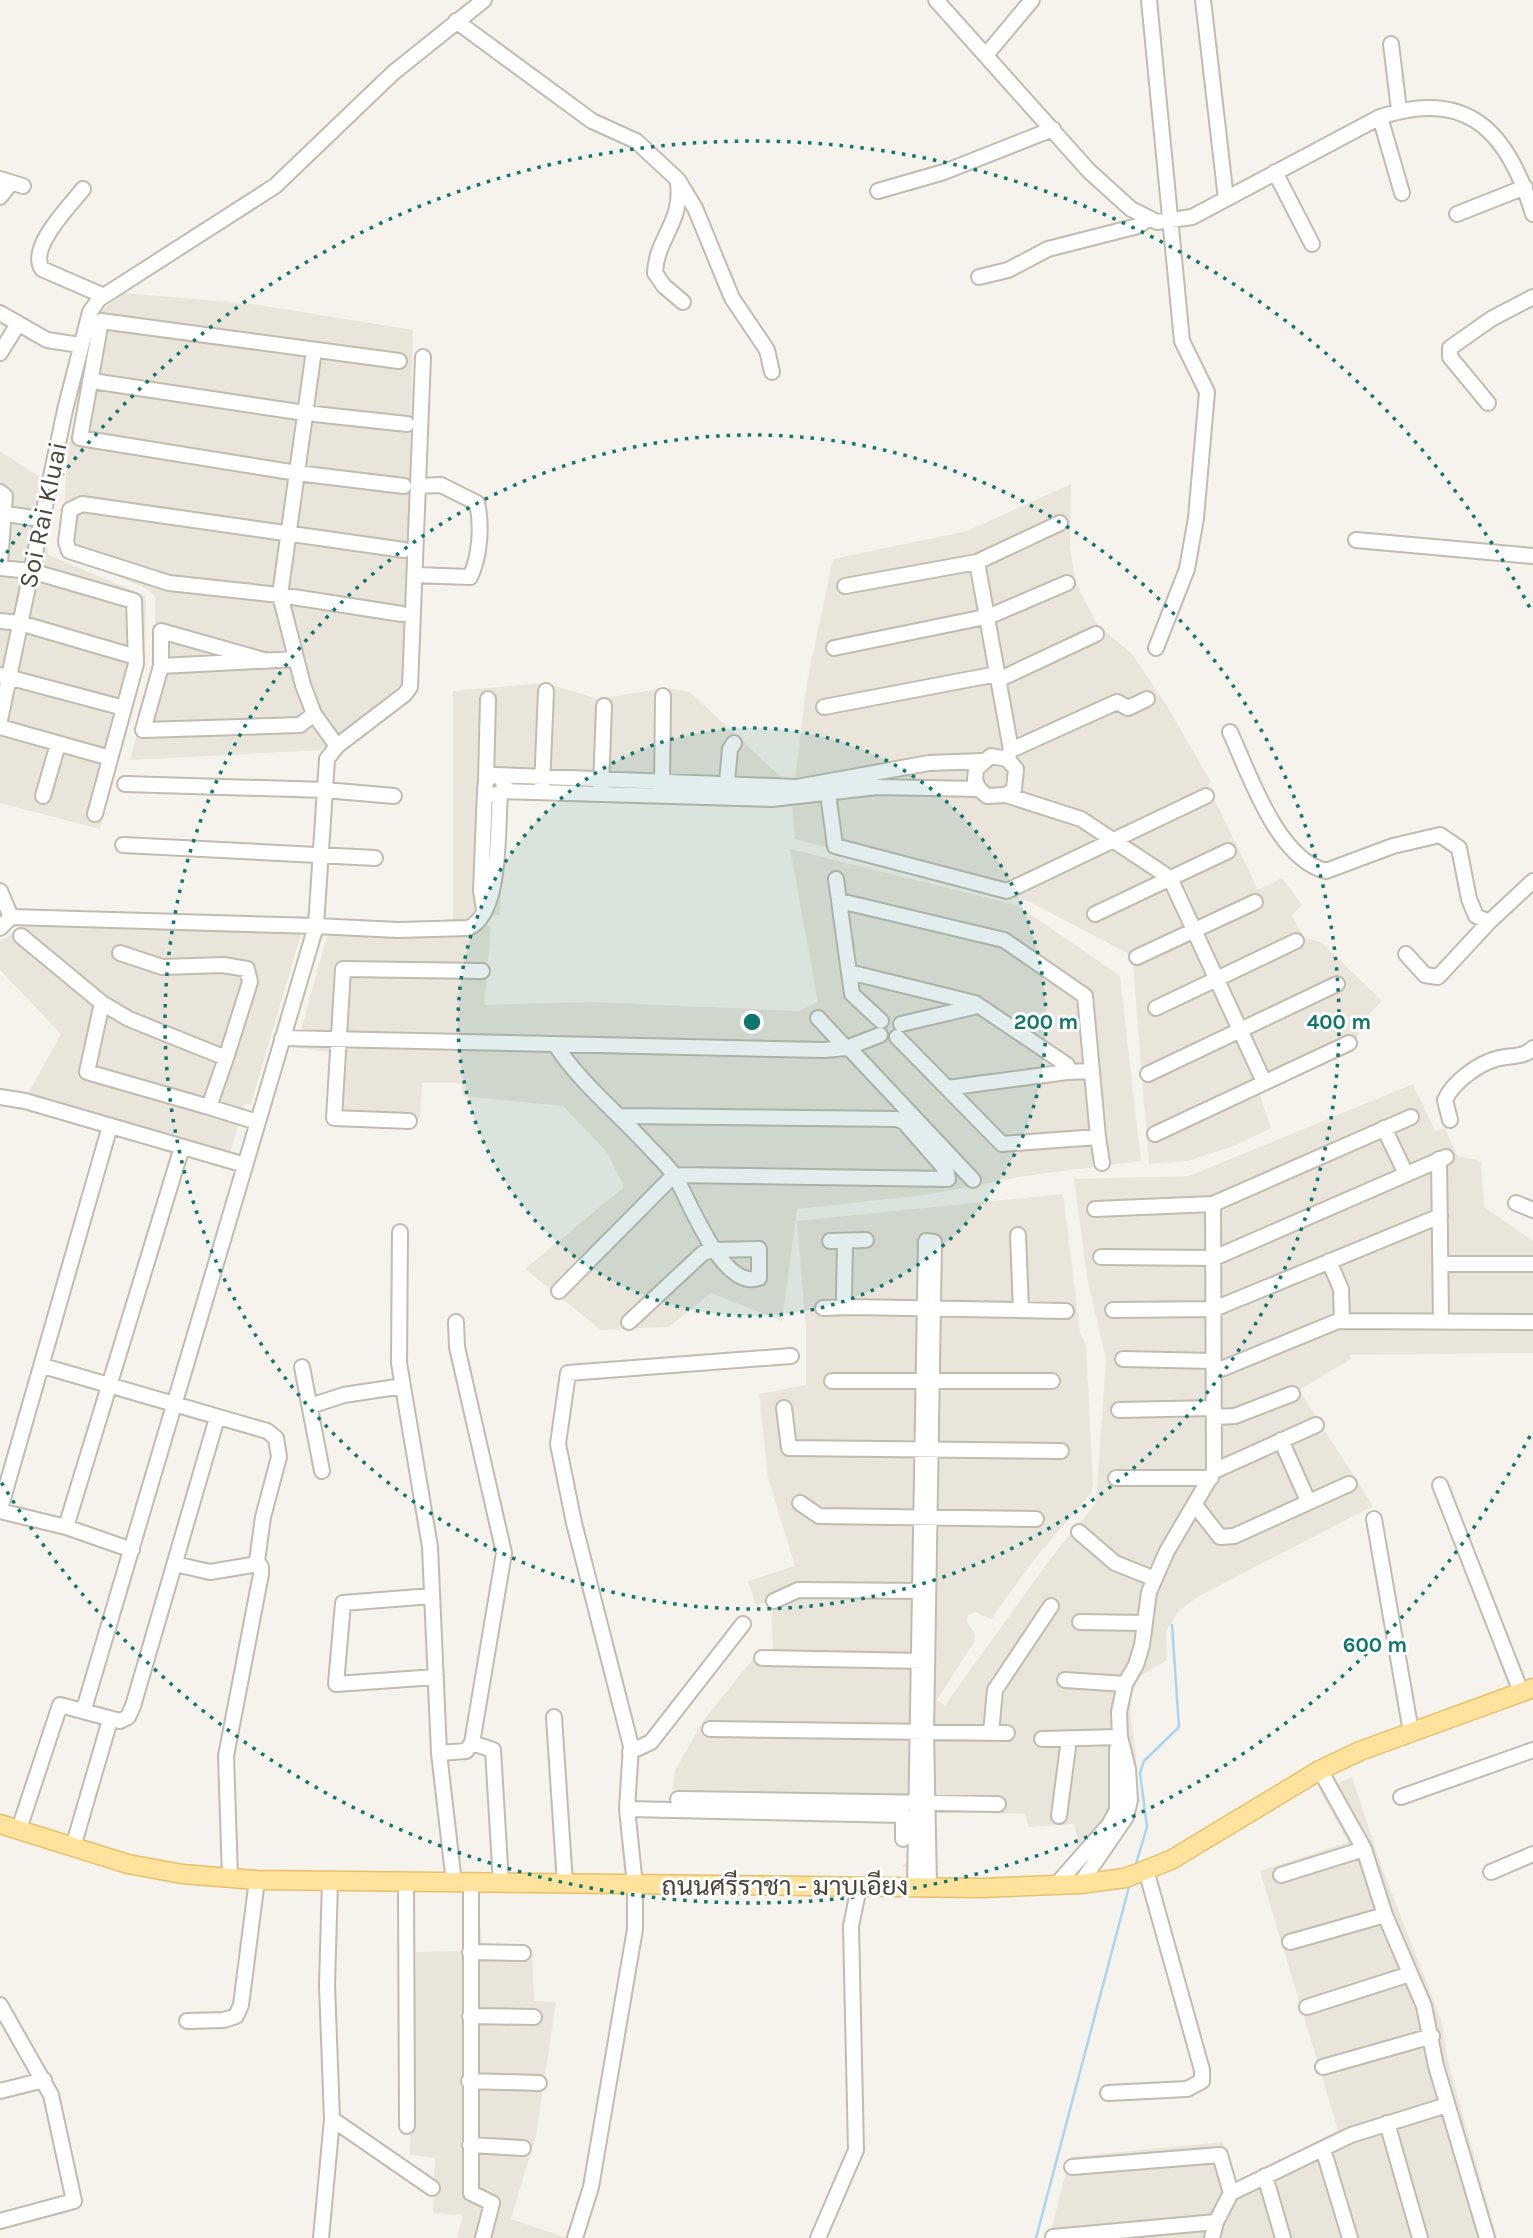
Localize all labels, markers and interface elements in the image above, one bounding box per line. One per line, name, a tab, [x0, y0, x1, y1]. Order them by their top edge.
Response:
street label: Soi Rai Kluai	[12, 439, 74, 591]
centre of rings	[740, 1010, 764, 1034]
text: 200 m	[1014, 1010, 1078, 1034]
text: 400 m	[1307, 1010, 1371, 1034]
text: 600 m	[1343, 1633, 1407, 1657]
street label: ถนนศรีราชา - มาบเอียง	[662, 1870, 908, 1902]

